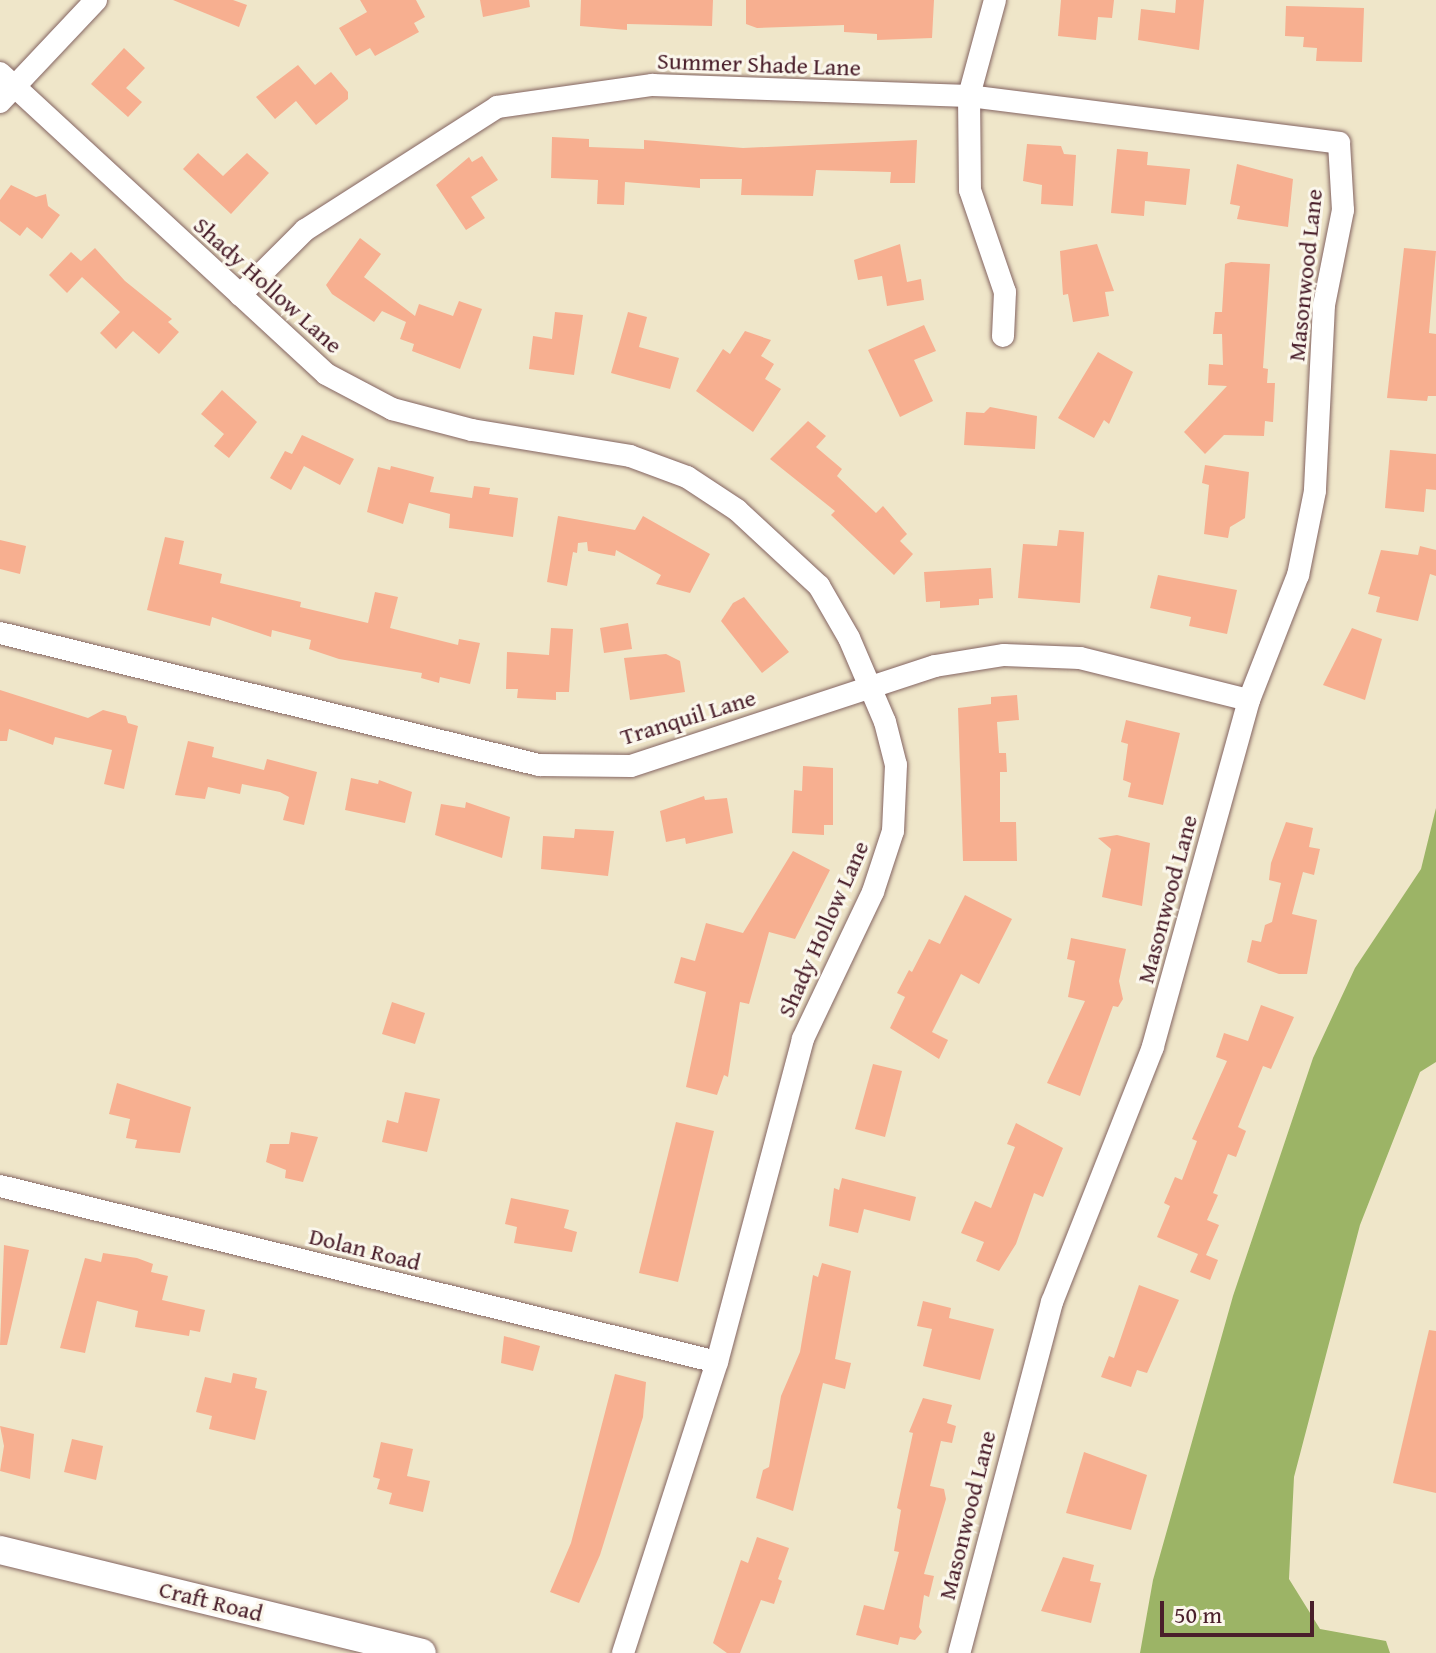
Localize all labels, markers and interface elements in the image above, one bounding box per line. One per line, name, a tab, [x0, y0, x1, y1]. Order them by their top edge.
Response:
street label: Summer Shade Lane	[657, 46, 861, 82]
street label: Masonwood Lane	[1282, 187, 1328, 363]
street label: Shady Hollow Lane	[188, 211, 348, 359]
street label: Tranquil Lane	[617, 683, 759, 751]
street label: Masonwood Lane	[1131, 812, 1203, 986]
street label: Shady Hollow Lane	[771, 836, 875, 1022]
street label: Dolan Road	[306, 1221, 424, 1277]
street label: Masonwood Lane	[932, 1427, 1002, 1603]
street label: Craft Road	[156, 1574, 266, 1628]
scale bar	[1164, 1585, 1318, 1635]
text: 50 m	[1174, 1597, 1222, 1632]

